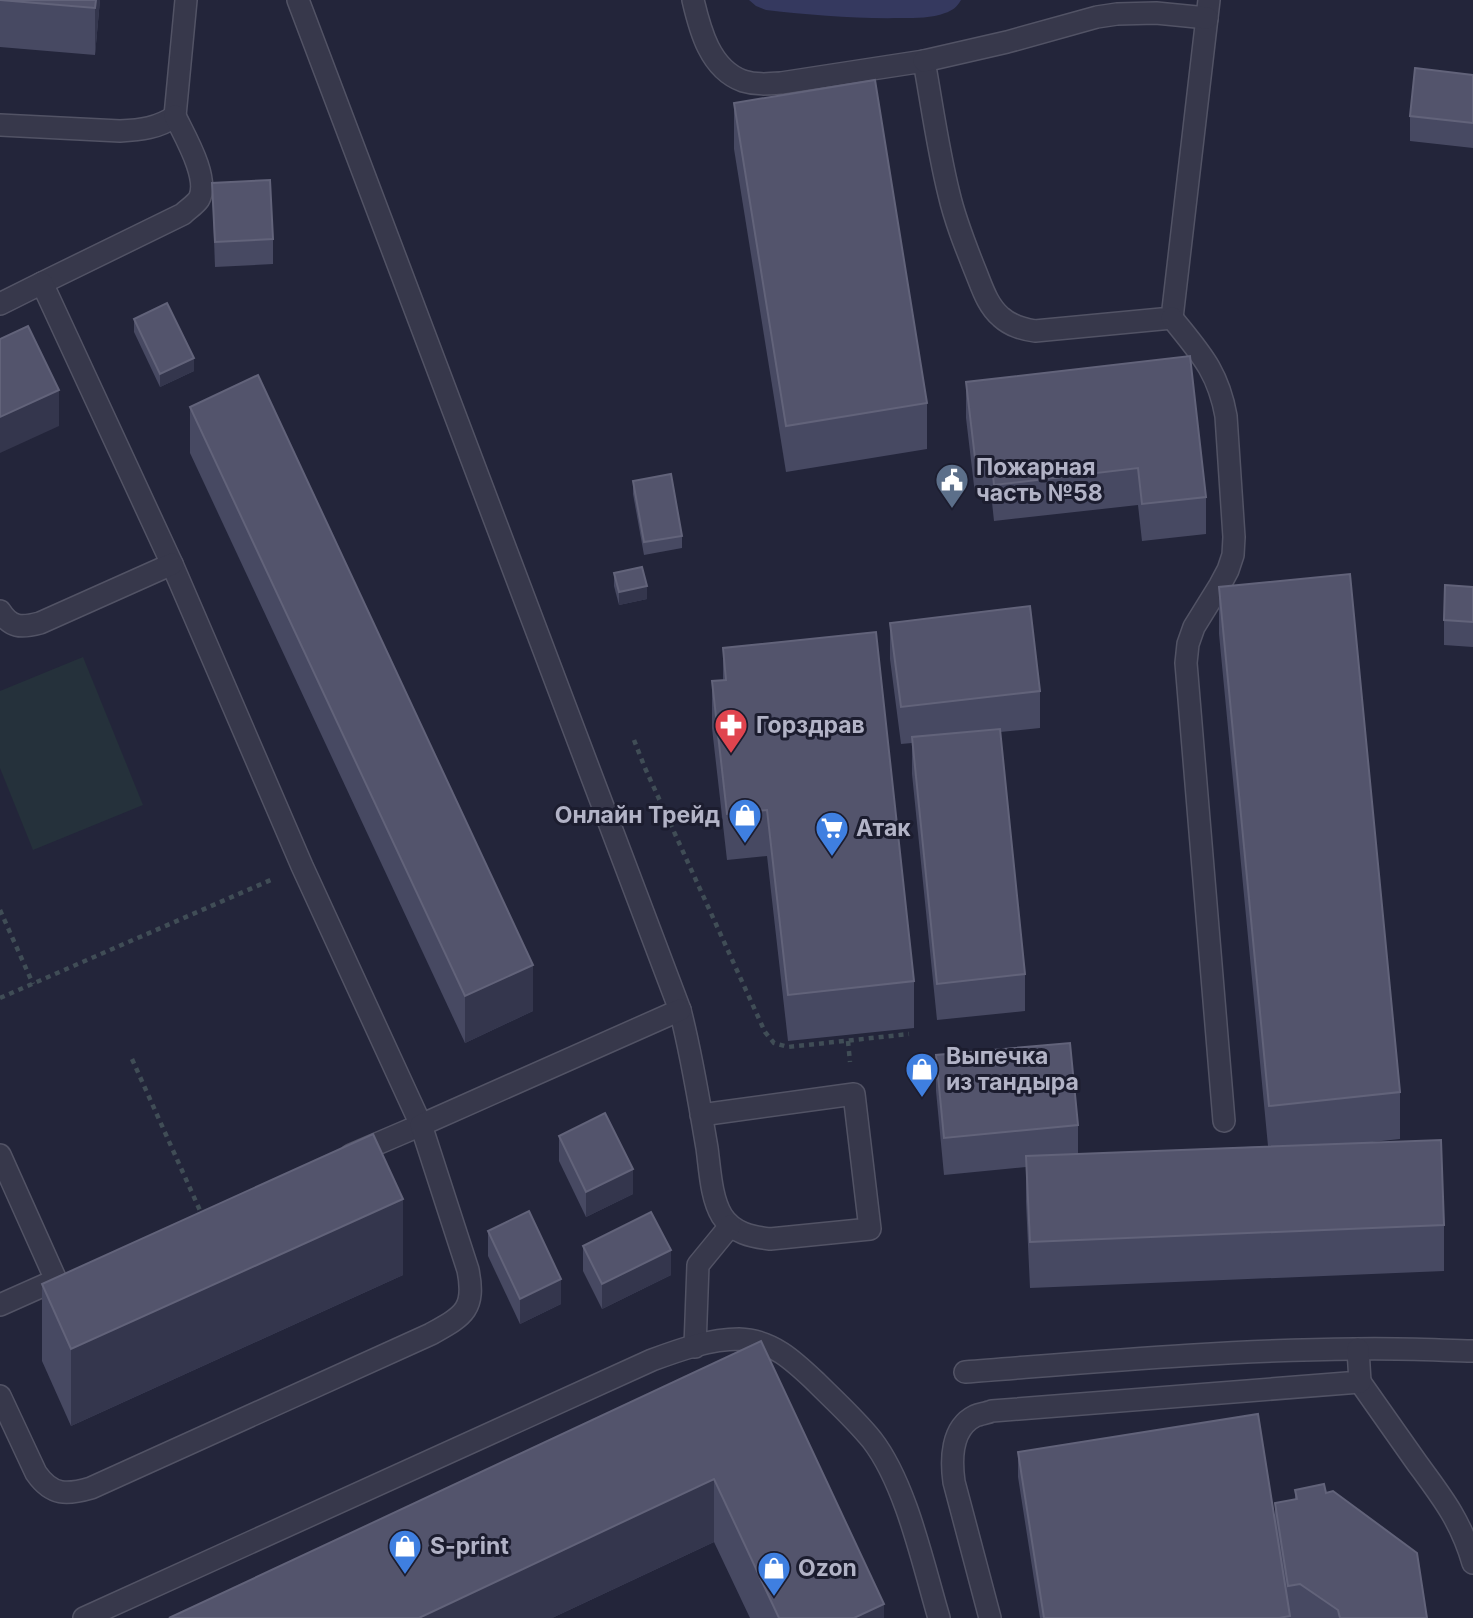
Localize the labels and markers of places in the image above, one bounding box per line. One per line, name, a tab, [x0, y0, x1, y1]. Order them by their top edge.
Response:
place label: Пожарная часть №58	[976, 453, 1103, 507]
public building icon: Пожарная часть №58	[933, 461, 971, 510]
pharmacy icon: Горздрав	[712, 706, 750, 755]
place label: Горздрав	[756, 711, 865, 739]
shop icon: Онлайн Трейд	[726, 796, 764, 845]
place label: Онлайн Трейд	[555, 801, 720, 829]
supermarket icon: Атак	[813, 809, 851, 858]
place label: Атак	[856, 814, 911, 842]
place label: Выпечка из тандыра	[946, 1042, 1079, 1096]
shop icon: Выпечка из тандыра	[903, 1050, 941, 1099]
shop icon: S-print	[386, 1527, 424, 1576]
place label: S-print	[430, 1532, 509, 1560]
shop icon: Ozon	[755, 1549, 793, 1598]
place label: Ozon	[798, 1554, 857, 1582]

